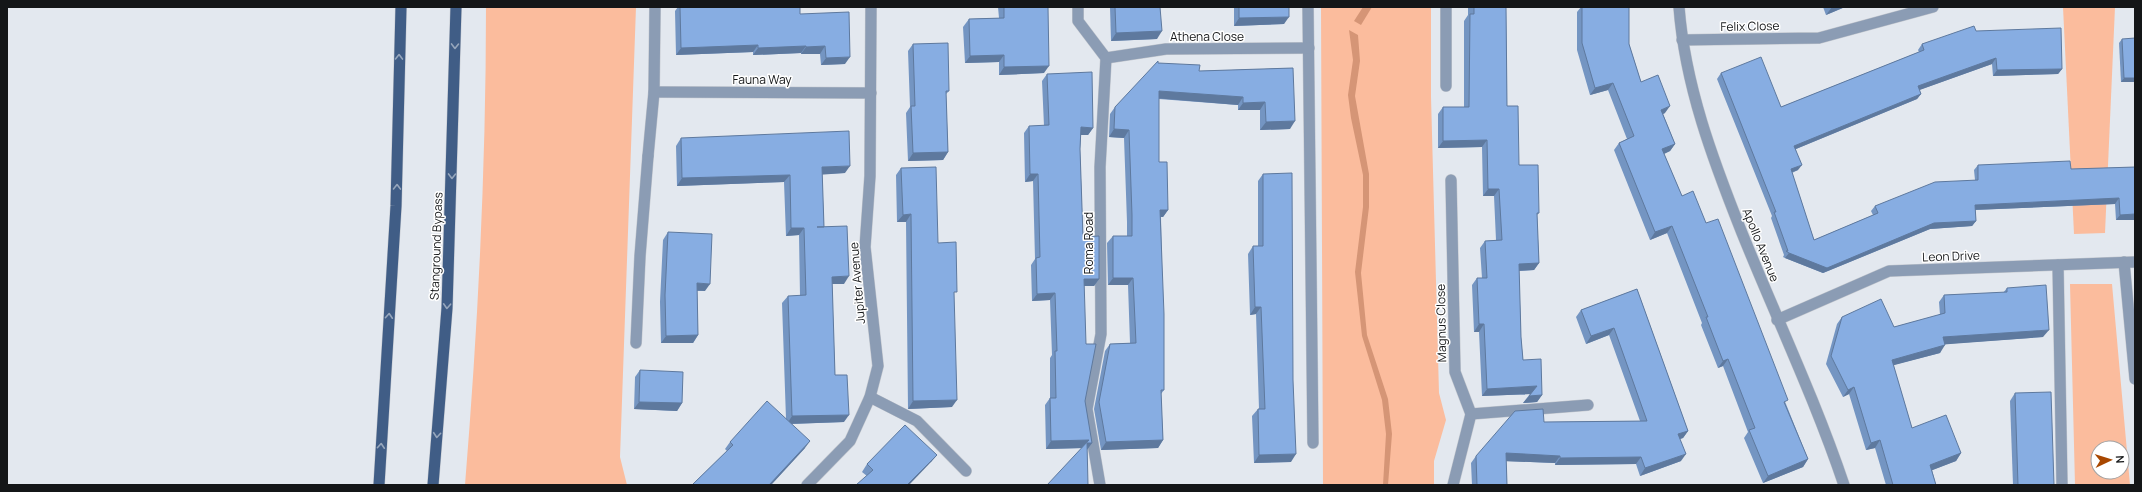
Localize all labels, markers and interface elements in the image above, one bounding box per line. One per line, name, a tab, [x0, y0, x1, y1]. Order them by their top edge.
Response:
street label: Felix Close	[1720, 17, 1780, 35]
street label: Athena Close	[1170, 28, 1244, 45]
one-way arrow	[451, 43, 459, 49]
one-way arrow	[395, 54, 404, 60]
street label: Fauna Way	[732, 71, 792, 88]
one-way arrow	[448, 173, 456, 179]
one-way arrow	[392, 184, 401, 190]
street label: Stanground Bypass	[426, 192, 446, 300]
street label: Apollo Avenue	[1739, 206, 1783, 284]
street label: Roma Road	[1080, 212, 1097, 274]
street label: Jupiter Avenue	[845, 241, 869, 325]
street label: Leon Drive	[1922, 246, 1980, 266]
street label: Magnus Close	[1432, 284, 1450, 362]
one-way arrow	[442, 303, 451, 309]
one-way arrow	[385, 313, 394, 319]
one-way arrow	[432, 432, 441, 438]
north arrow	[2090, 440, 2130, 480]
one-way arrow	[377, 443, 386, 449]
text: N	[2113, 455, 2128, 464]

